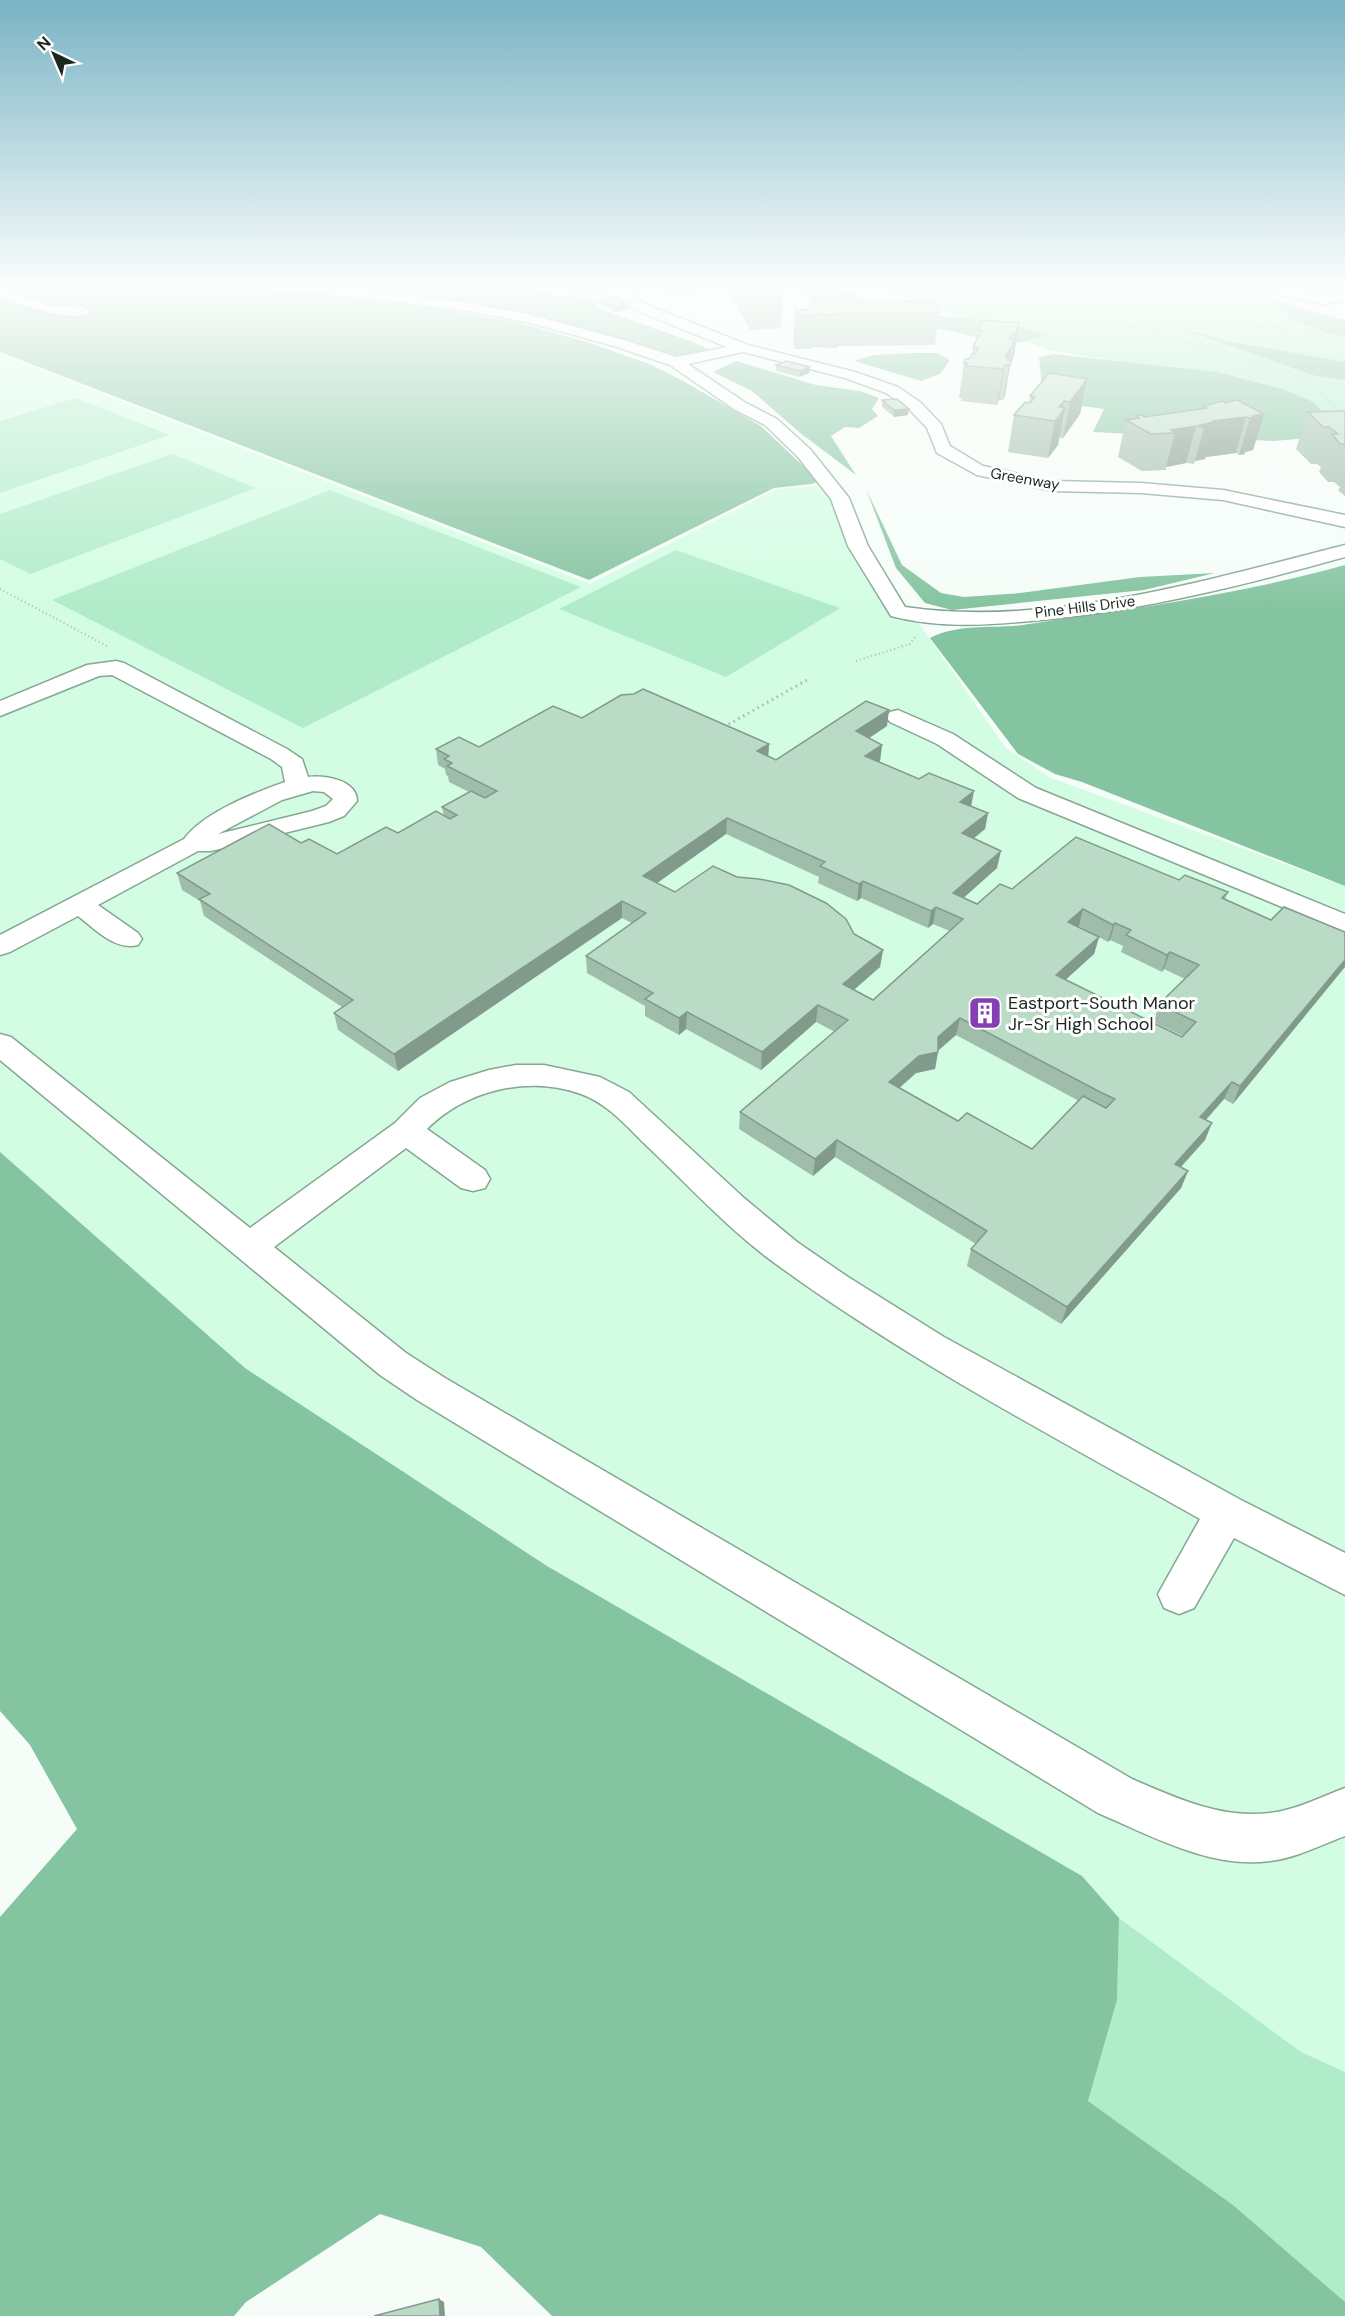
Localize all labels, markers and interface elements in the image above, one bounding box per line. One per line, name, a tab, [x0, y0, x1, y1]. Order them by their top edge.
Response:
north arrow	[24, 24, 84, 84]
text: N	[32, 32, 55, 55]
street label: Greenway	[989, 463, 1062, 495]
street label: Pine Hills Drive	[1034, 591, 1136, 623]
place label: Eastport-South Manor Jr-Sr High School	[1008, 991, 1196, 1036]
building icon: Eastport-South Manor Jr-Sr High School	[967, 995, 1003, 1031]

